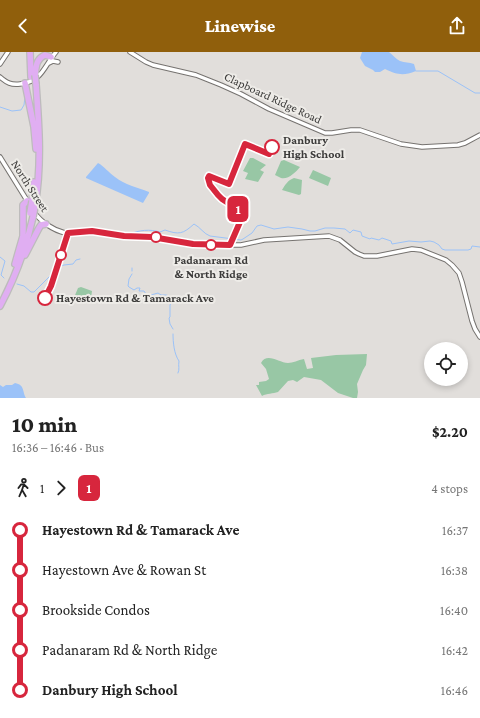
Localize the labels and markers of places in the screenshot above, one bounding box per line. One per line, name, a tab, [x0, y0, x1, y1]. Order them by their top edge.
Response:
place label: Danbury High School	[283, 133, 345, 161]
marker: Danbury High School	[264, 139, 280, 155]
unlabelled marker	[150, 231, 162, 243]
marker: Padanaram Rd & North Ridge	[205, 239, 217, 251]
unlabelled marker	[55, 249, 67, 261]
place label: Padanaram Rd & North Ridge	[174, 253, 248, 281]
marker: Hayestown Rd & Tamarack Ave	[37, 290, 53, 306]
place label: Hayestown Rd & Tamarack Ave	[56, 291, 214, 305]

